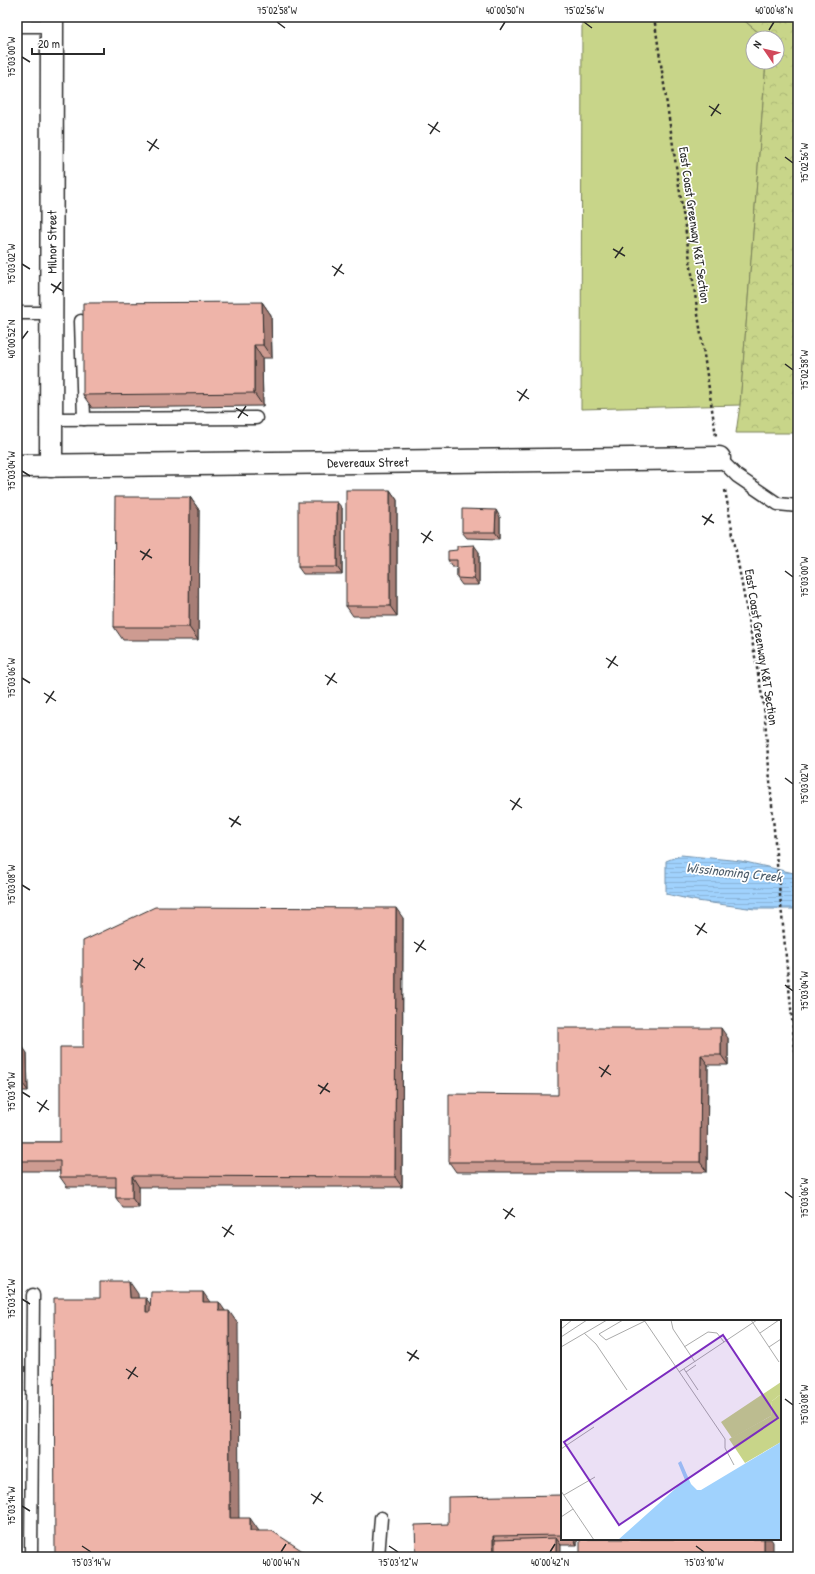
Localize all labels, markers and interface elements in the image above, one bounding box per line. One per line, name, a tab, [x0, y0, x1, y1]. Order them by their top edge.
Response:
text: 75°02'58"W	[257, 4, 298, 17]
text: 40°00'50"N	[486, 4, 524, 17]
text: 75°02'56"W	[564, 4, 605, 17]
text: 40°00'48"N	[755, 4, 793, 17]
scale bar	[32, 30, 104, 56]
north arrow	[745, 30, 785, 70]
text: 20 m	[38, 35, 60, 52]
text: 75°03'00"W	[5, 36, 18, 77]
text: N	[749, 38, 764, 51]
text: 75°02'56"W	[798, 142, 811, 183]
street label: East Coast Greenway K&T Section	[675, 146, 715, 304]
street label: Milnor Street	[42, 210, 61, 274]
text: 75°03'02"W	[5, 243, 18, 284]
text: 40°00'52"N	[5, 320, 18, 358]
text: 75°02'58"W	[798, 349, 811, 390]
text: 75°03'04"W	[5, 450, 18, 491]
street label: Devereaux Street	[327, 453, 409, 471]
text: 75°03'00"W	[798, 556, 811, 597]
street label: East Coast Greenway K&T Section	[741, 568, 783, 726]
text: 75°03'06"W	[5, 657, 18, 698]
text: 75°03'02"W	[798, 763, 811, 804]
water label: Wissinoming Creek	[685, 857, 784, 887]
text: 75°03'08"W	[5, 864, 18, 905]
text: 75°03'04"W	[798, 970, 811, 1011]
text: 75°03'10"W	[5, 1071, 18, 1112]
text: 75°03'06"W	[798, 1177, 811, 1218]
text: 75°03'12"W	[5, 1278, 18, 1319]
inset map	[561, 1320, 781, 1540]
text: 75°03'08"W	[798, 1384, 811, 1425]
text: 75°03'14"W	[5, 1486, 18, 1525]
text: 75°03'14"W	[72, 1556, 111, 1569]
text: 40°00'44"N	[263, 1556, 300, 1569]
text: 75°03'12"W	[378, 1556, 419, 1569]
text: 40°00'42"N	[531, 1556, 569, 1569]
text: 75°03'10"W	[684, 1556, 725, 1569]

